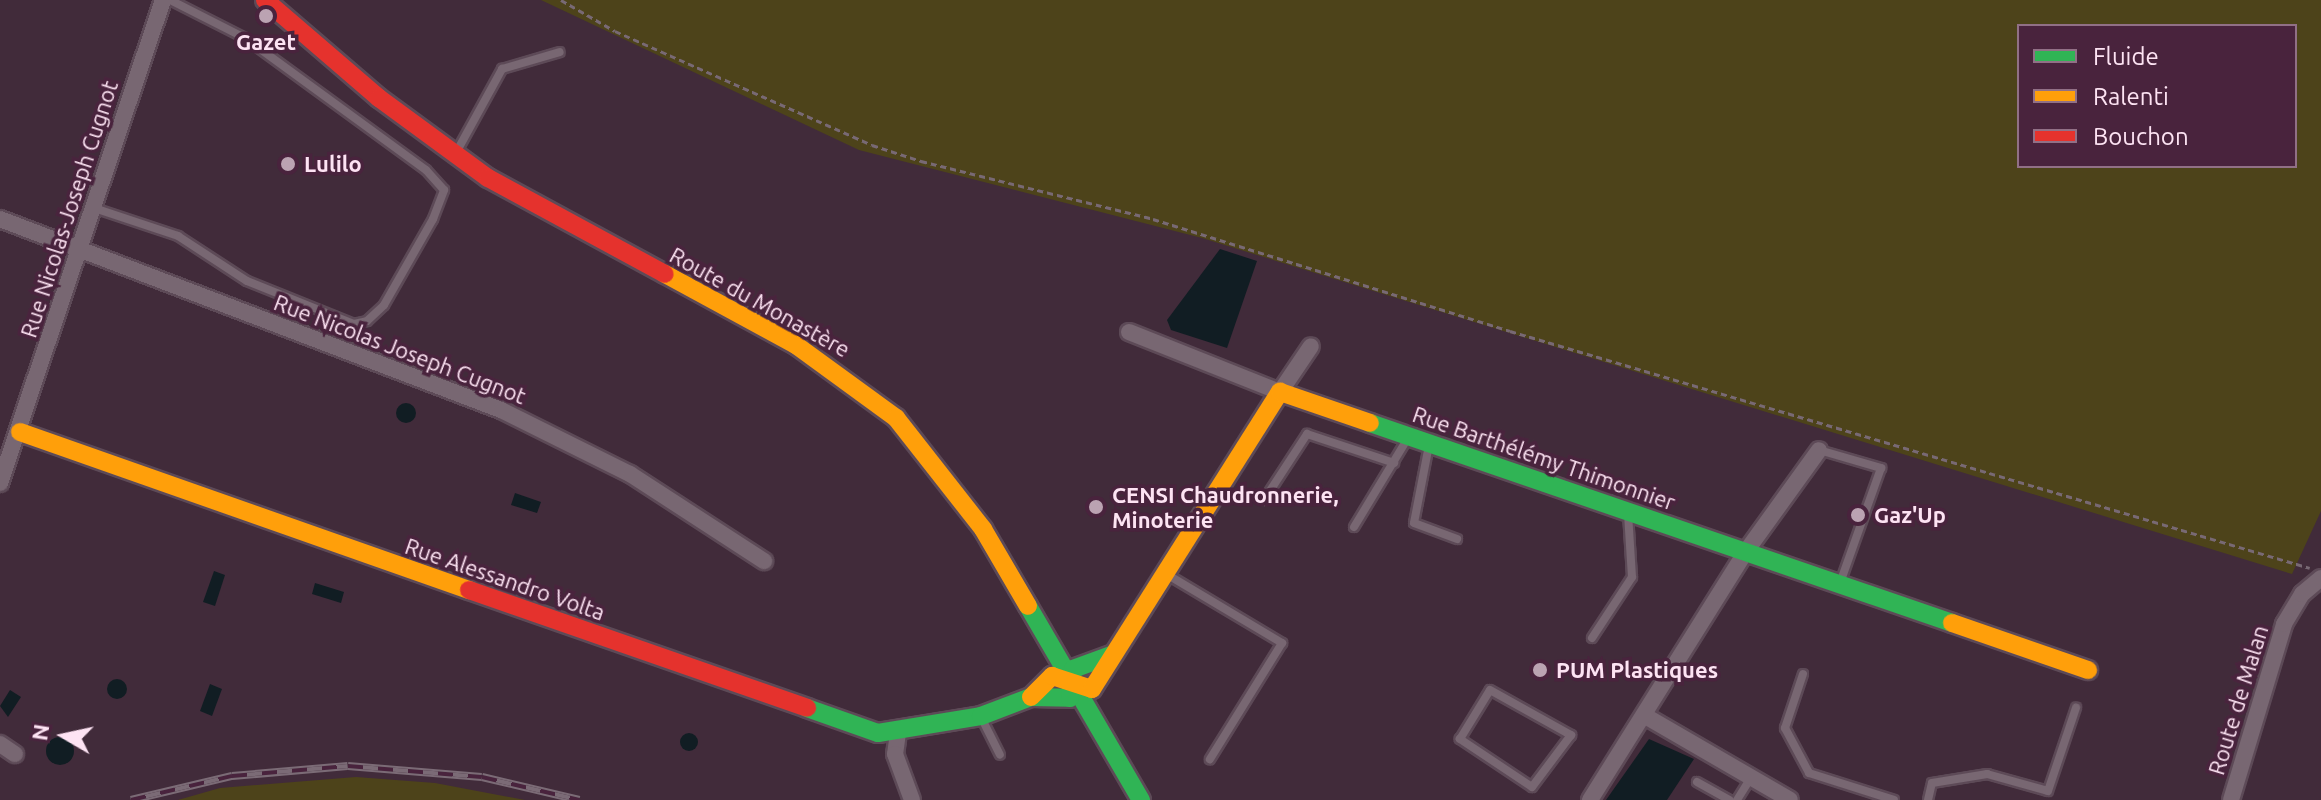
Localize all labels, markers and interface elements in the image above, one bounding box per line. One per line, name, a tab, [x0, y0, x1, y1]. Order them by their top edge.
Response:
marker: Gazet	[257, 7, 275, 25]
legend	[2017, 24, 2297, 168]
place label: Gazet	[236, 29, 296, 55]
text: Fluide	[2093, 43, 2159, 70]
street label: Rue Nicolas-Joseph Cugnot	[15, 77, 123, 341]
text: Ralenti	[2093, 83, 2169, 110]
text: Bouchon	[2093, 123, 2189, 150]
place label: Lulilo	[304, 151, 362, 177]
marker: Lulilo	[279, 155, 297, 173]
street label: Route du Monastère	[665, 241, 855, 363]
street label: Rue Nicolas Joseph Cugnot	[270, 289, 530, 409]
street label: Rue Barthélémy Thimonnier	[1409, 401, 1679, 515]
place label: CENSI Chaudronnerie, Minoterie	[1112, 481, 1339, 532]
marker: CENSI Chaudronnerie, Minoterie	[1087, 498, 1105, 516]
place label: Gaz'Up	[1874, 502, 1946, 528]
marker: Gaz'Up	[1849, 506, 1867, 524]
street label: Rue Alessandro Volta	[402, 532, 608, 626]
street label: Route de Malan	[2203, 622, 2273, 778]
place label: PUM Plastiques	[1556, 657, 1718, 683]
marker: PUM Plastiques	[1531, 661, 1549, 679]
north arrow	[24, 696, 104, 776]
text: N	[26, 722, 53, 742]

